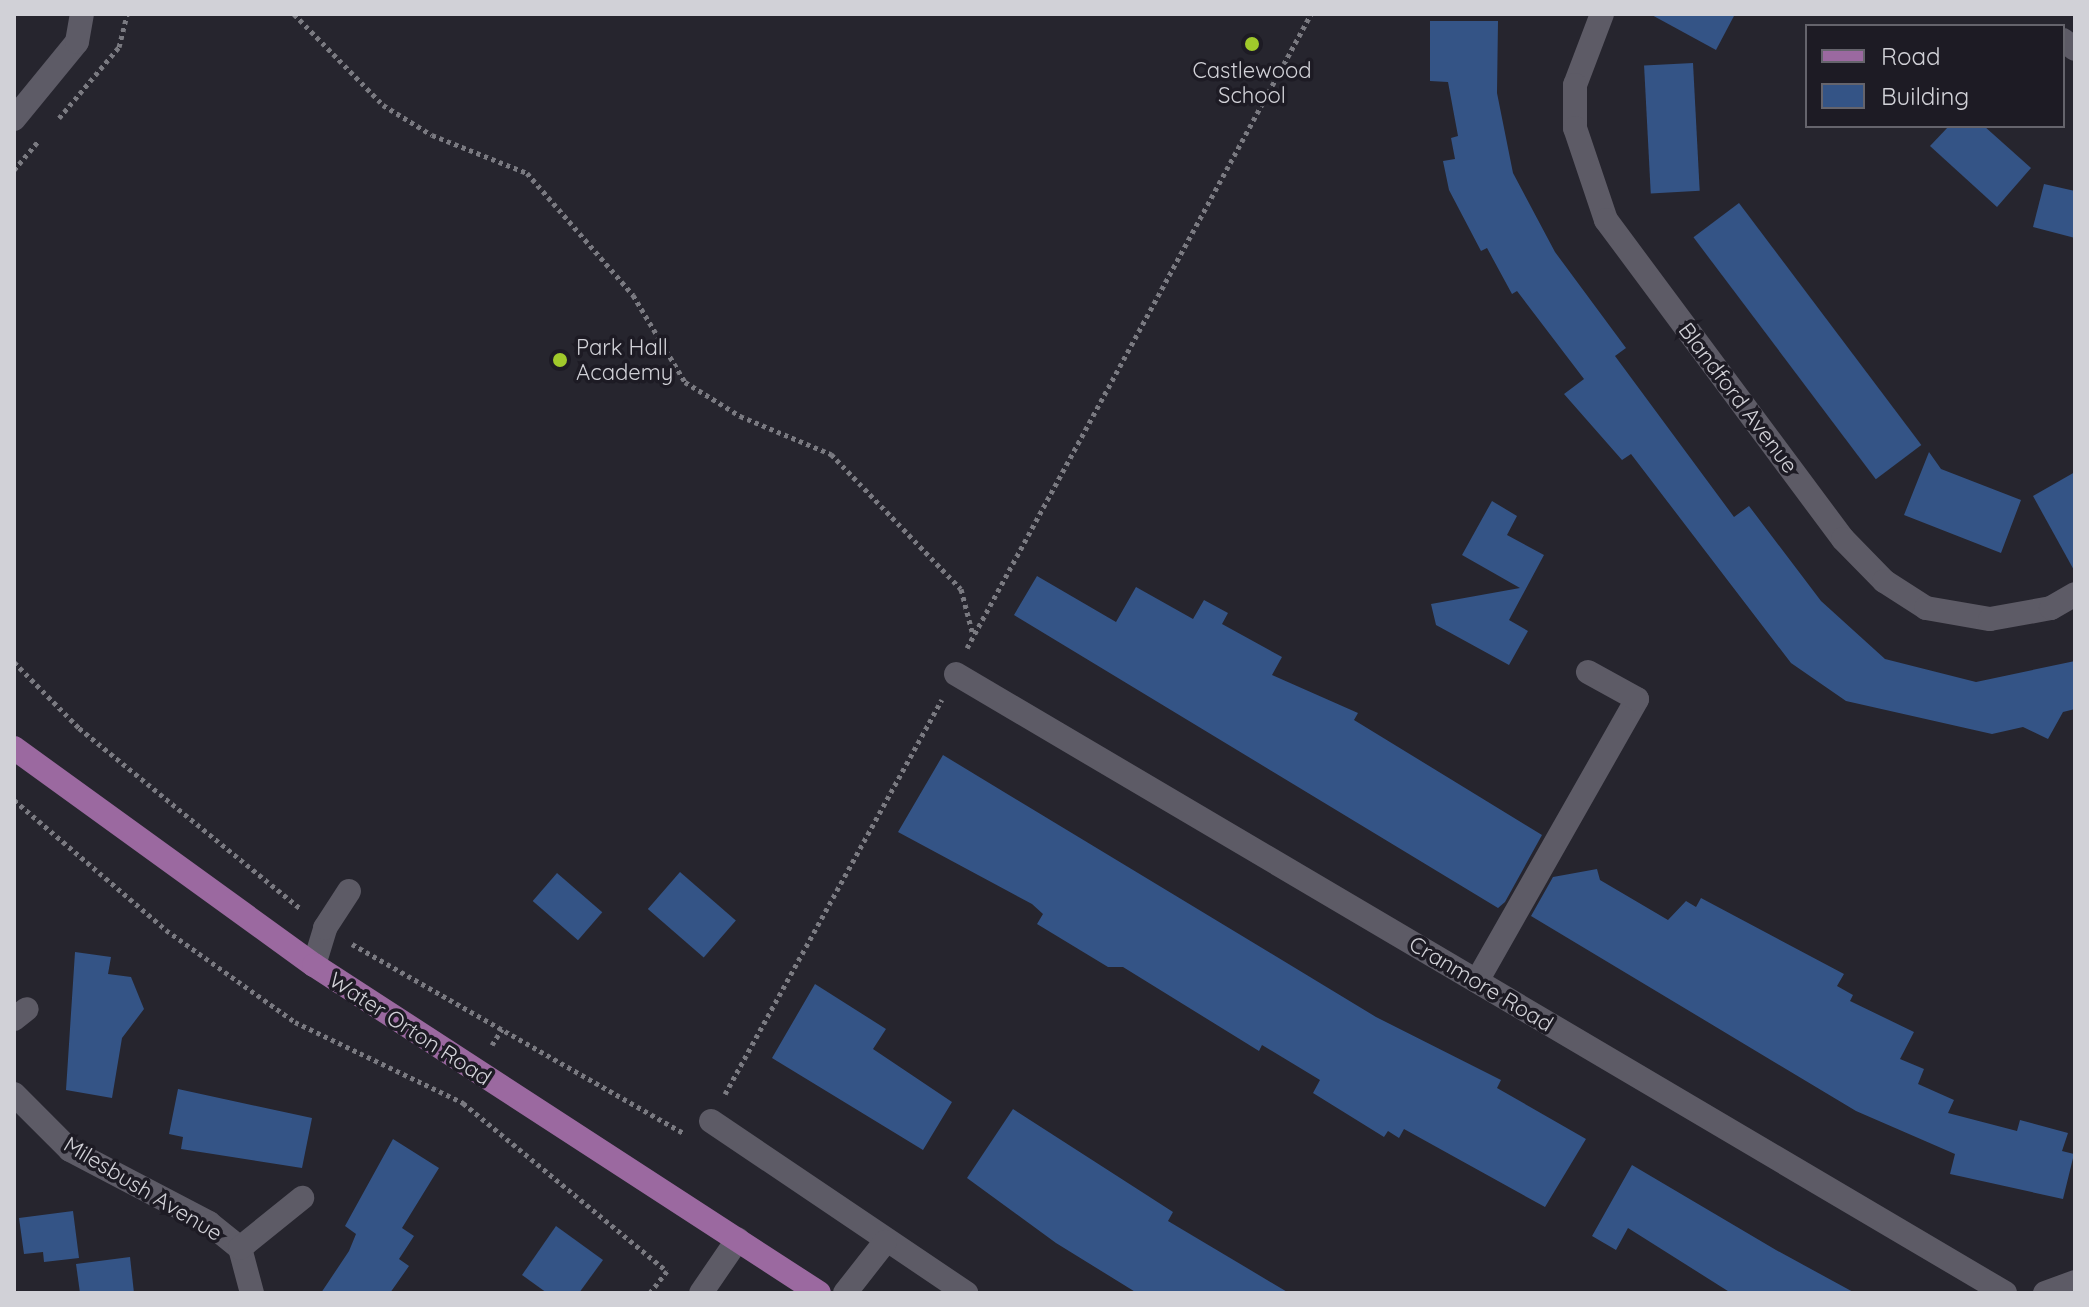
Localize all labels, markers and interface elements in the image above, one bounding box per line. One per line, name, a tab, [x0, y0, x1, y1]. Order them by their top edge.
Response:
legend	[1805, 24, 2065, 128]
marker: Castlewood School	[1243, 35, 1261, 53]
text: Road	[1881, 41, 1941, 71]
place label: Castlewood School	[1192, 57, 1312, 108]
text: Building	[1881, 81, 1969, 111]
street label: Blandford Avenue	[1673, 318, 1803, 478]
place label: Park Hall Academy	[576, 334, 673, 386]
marker: Park Hall Academy	[551, 351, 569, 369]
street label: Cranmore Road	[1404, 931, 1558, 1037]
street label: Water Orton Road	[324, 967, 496, 1091]
street label: Milesbush Avenue	[59, 1131, 227, 1247]

